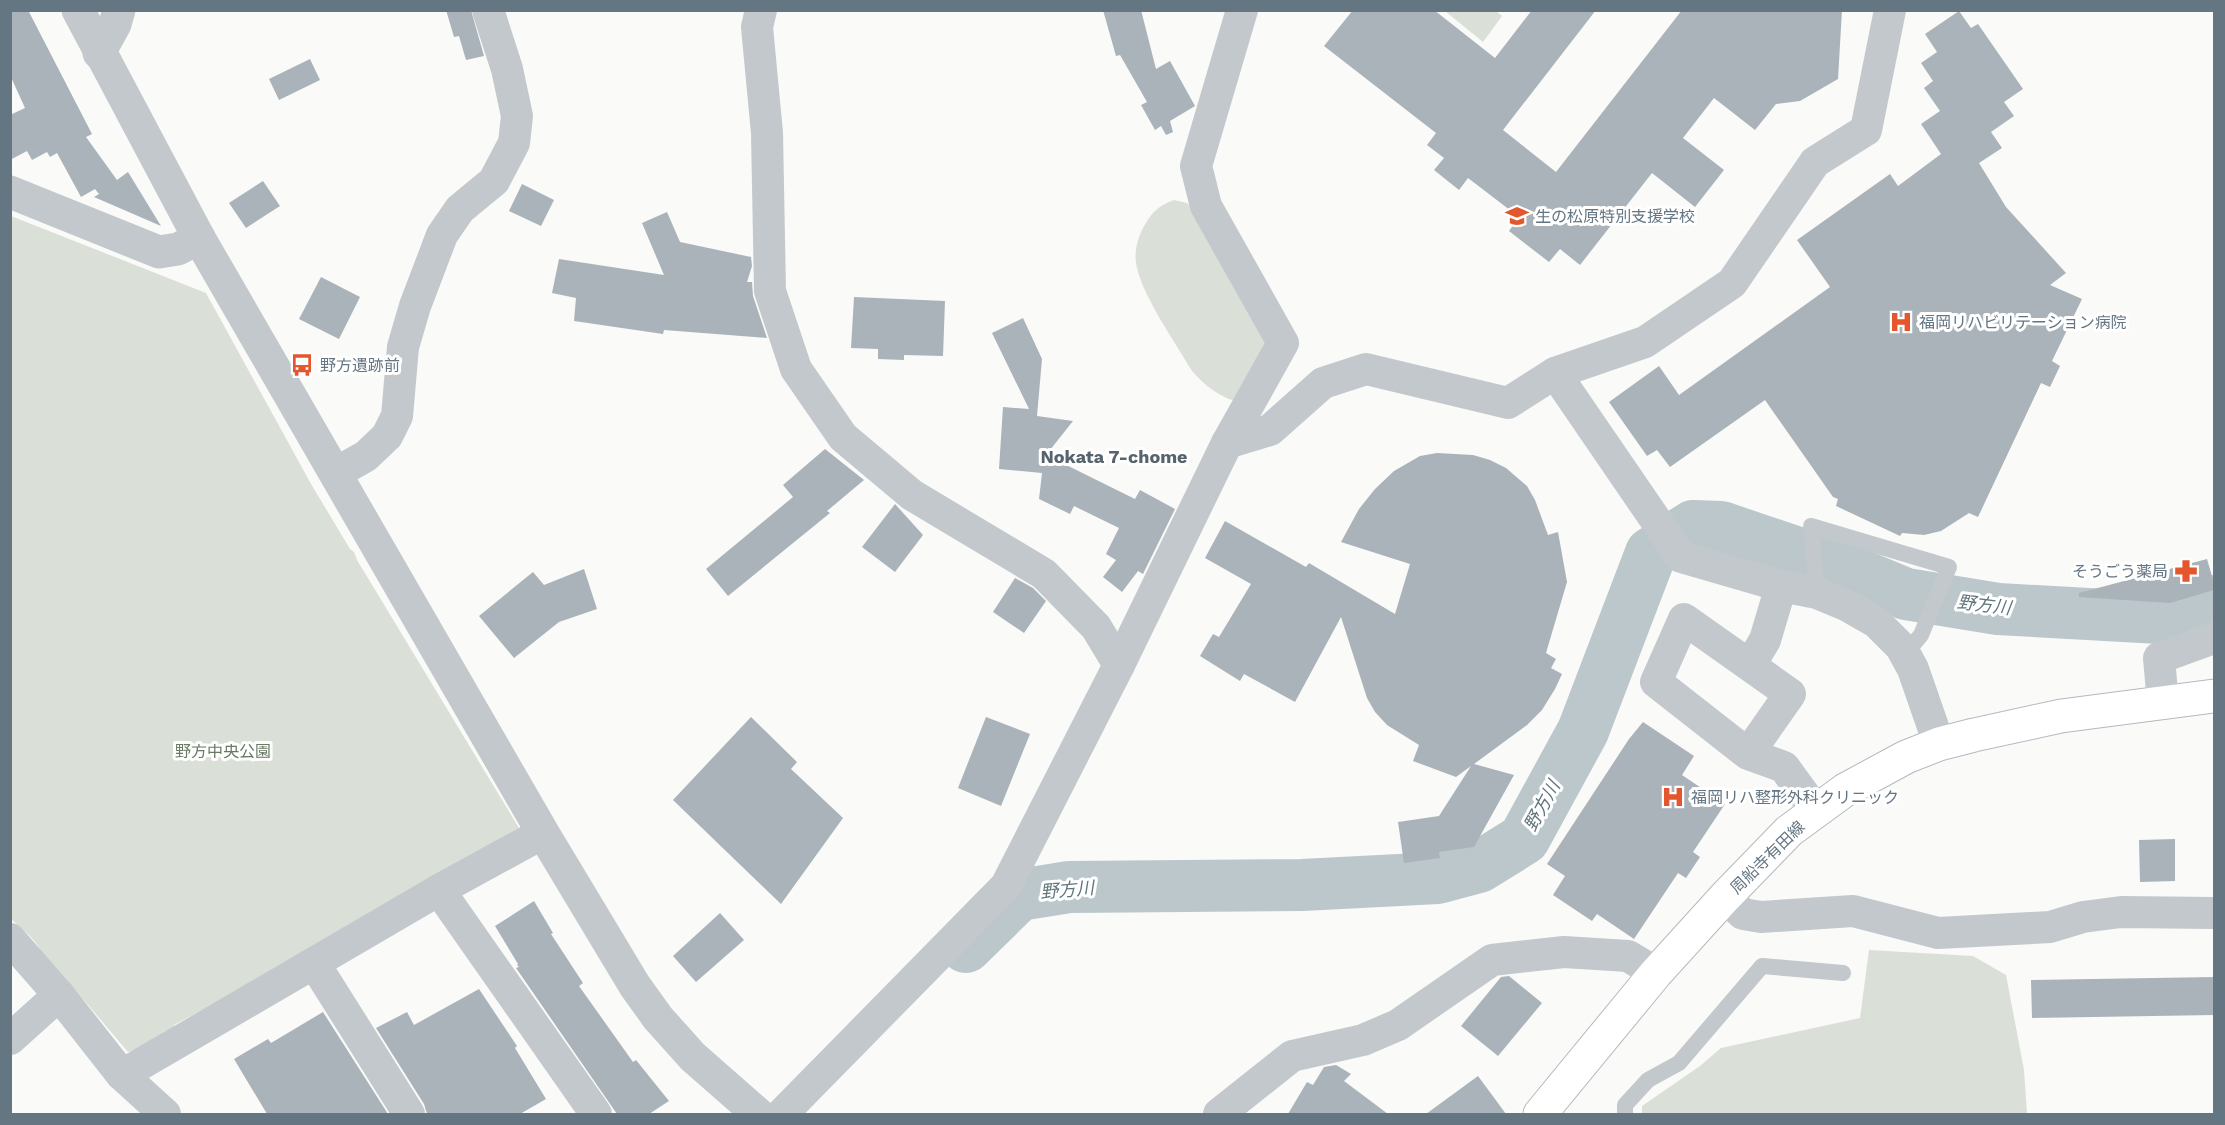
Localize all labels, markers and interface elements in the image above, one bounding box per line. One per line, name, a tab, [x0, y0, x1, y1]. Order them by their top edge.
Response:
school or university icon: 生の松原特別支援学校	[1504, 203, 1530, 229]
place label: 生の松原特別支援学校	[1535, 207, 1695, 226]
hospital icon: 福岡リハビリテーション病院	[1888, 309, 1914, 335]
place label: 福岡リハビリテーション病院	[1919, 313, 2127, 332]
bus stop icon: 野方遺跡前	[289, 352, 315, 378]
place label: 野方遺跡前	[320, 356, 400, 375]
district label: Nokata 7-chome	[1040, 446, 1188, 467]
pharmacy icon: そうごう薬局	[2173, 558, 2199, 584]
place label: そうごう薬局	[2072, 562, 2168, 581]
water label: 野方川	[1956, 591, 2014, 618]
park label: 野方中央公園	[175, 742, 271, 761]
water label: 野方川	[1519, 775, 1565, 834]
hospital icon: 福岡リハ整形外科クリニック	[1660, 784, 1686, 810]
place label: 福岡リハ整形外科クリニック	[1691, 788, 1899, 807]
street label: 周船寺有田線	[1726, 817, 1808, 898]
water label: 野方川	[1039, 877, 1097, 902]

